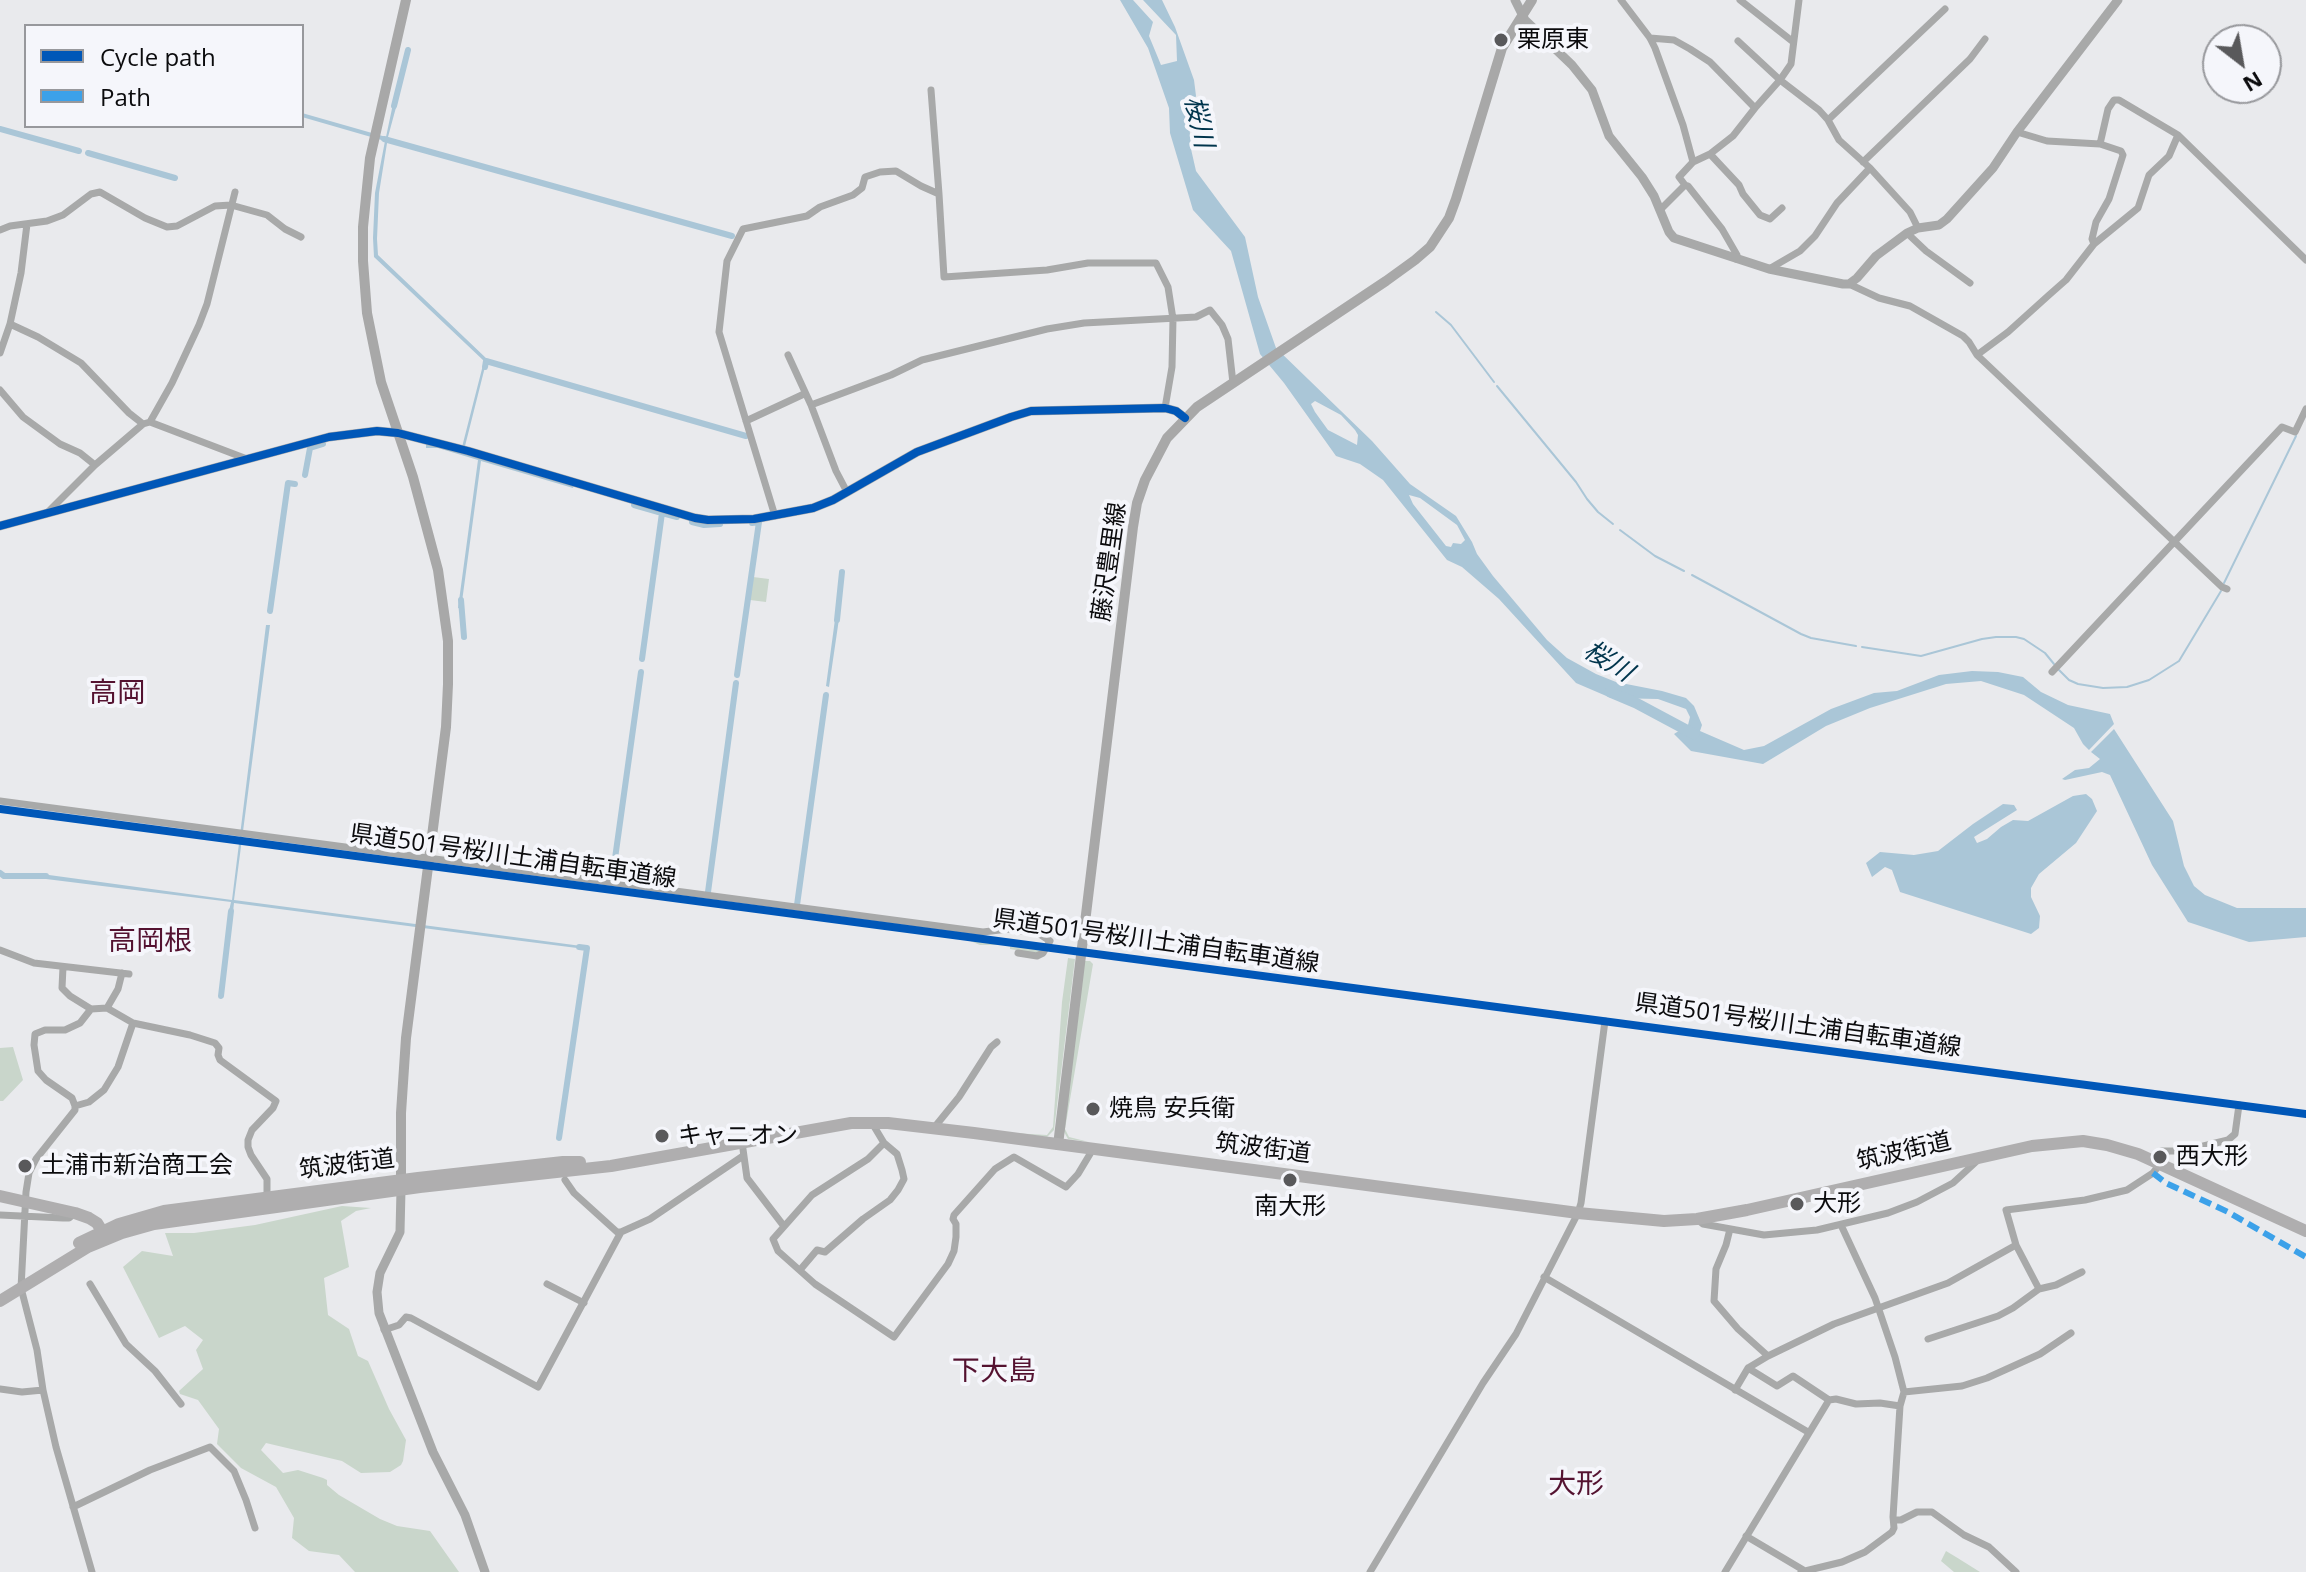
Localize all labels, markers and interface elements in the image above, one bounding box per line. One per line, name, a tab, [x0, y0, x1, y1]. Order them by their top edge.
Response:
legend	[24, 24, 304, 128]
north arrow	[2202, 24, 2282, 104]
place label: 栗原東	[1517, 26, 1589, 54]
marker: 栗原東	[1492, 31, 1510, 49]
text: Cycle path	[100, 40, 216, 73]
text: N	[2238, 65, 2269, 100]
text: Path	[100, 80, 151, 113]
water label: 桜川	[1177, 93, 1219, 151]
street label: 藤沢豊里線	[1087, 501, 1133, 623]
water label: 桜川	[1578, 635, 1638, 689]
district label: 高岡	[89, 677, 145, 711]
street label: 県道501号桜川土浦自転車道線	[348, 820, 678, 894]
street label: 県道501号桜川土浦自転車道線	[991, 905, 1321, 979]
district label: 高岡根	[108, 925, 192, 959]
street label: 県道501号桜川土浦自転車道線	[1633, 989, 1963, 1063]
place label: 焼鳥 安兵衛	[1109, 1095, 1235, 1123]
marker: 焼鳥 安兵衛	[1084, 1100, 1102, 1118]
place label: キャニオン	[678, 1122, 798, 1150]
marker: キャニオン	[653, 1127, 671, 1145]
street label: 筑波街道	[1854, 1127, 1954, 1177]
street label: 筑波街道	[1214, 1129, 1312, 1169]
place label: 西大形	[2176, 1143, 2248, 1171]
street label: 筑波街道	[298, 1145, 396, 1185]
marker: 西大形	[2151, 1148, 2169, 1166]
place label: 土浦市新治商工会	[41, 1152, 233, 1180]
marker: 土浦市新治商工会	[16, 1157, 34, 1175]
marker: 南大形	[1281, 1171, 1299, 1189]
place label: 大形	[1813, 1190, 1861, 1218]
place label: 南大形	[1254, 1193, 1326, 1221]
marker: 大形	[1788, 1195, 1806, 1213]
district label: 下大島	[952, 1355, 1036, 1389]
district label: 大形	[1548, 1468, 1604, 1502]

